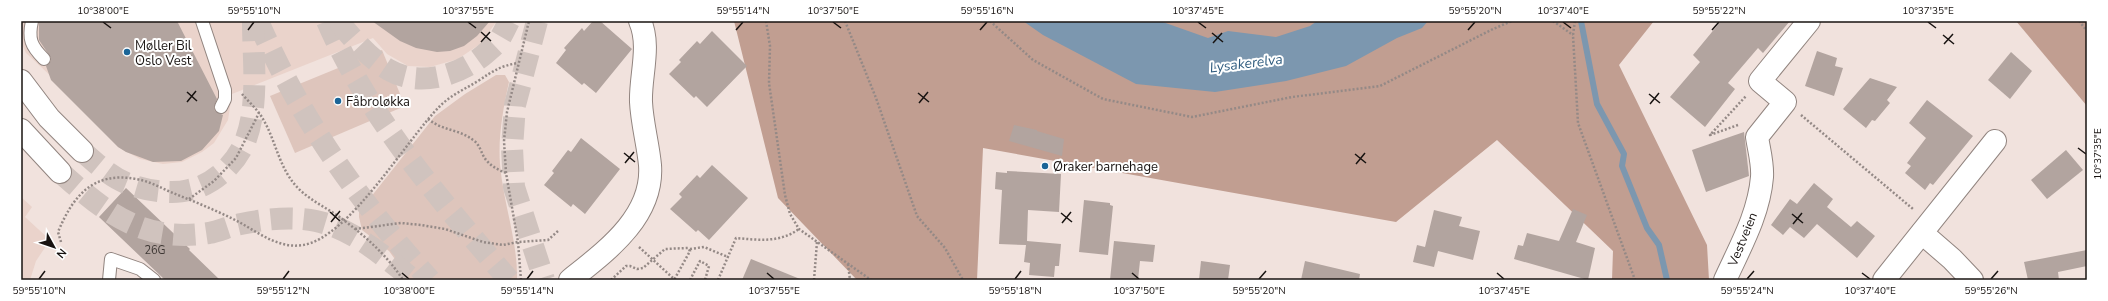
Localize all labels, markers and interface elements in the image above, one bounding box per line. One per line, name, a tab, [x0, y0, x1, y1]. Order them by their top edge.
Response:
text: 10°38'00"E	[77, 4, 129, 18]
text: 59°55'10"N	[227, 4, 281, 18]
text: 10°37'55"E	[442, 4, 494, 18]
text: 59°55'14"N	[716, 4, 770, 18]
text: 10°37'50"E	[807, 4, 859, 18]
text: 59°55'16"N	[960, 4, 1014, 18]
text: 10°37'45"E	[1172, 4, 1224, 18]
text: 59°55'20"N	[1448, 4, 1502, 18]
text: 10°37'40"E	[1537, 4, 1589, 18]
text: 59°55'22"N	[1692, 4, 1746, 18]
text: 10°37'35"E	[1902, 4, 1954, 18]
place label: Møller Bil Oslo Vest	[135, 37, 192, 70]
marker: Møller Bil Oslo Vest	[122, 47, 132, 57]
water label: Lysakerelva	[1209, 50, 1284, 77]
place label: Fåbroløkka	[346, 93, 410, 111]
marker: Fåbroløkka	[333, 96, 343, 106]
text: 10°37'35"E	[2091, 128, 2105, 180]
place label: Øraker barnehage	[1053, 158, 1158, 176]
marker: Øraker barnehage	[1040, 161, 1050, 171]
street label: Vestveien	[1724, 210, 1762, 270]
north arrow	[34, 227, 74, 267]
house number: 26G	[144, 243, 166, 258]
text: N	[53, 245, 70, 261]
text: 59°55'10"N	[12, 284, 66, 298]
text: 59°55'12"N	[256, 284, 310, 298]
text: 10°38'00"E	[383, 284, 435, 298]
text: 59°55'14"N	[500, 284, 554, 298]
text: 10°37'55"E	[748, 284, 800, 298]
text: 59°55'18"N	[988, 284, 1042, 298]
text: 10°37'50"E	[1113, 284, 1165, 298]
text: 59°55'20"N	[1232, 284, 1286, 298]
text: 10°37'45"E	[1478, 284, 1530, 298]
text: 59°55'24"N	[1720, 284, 1774, 298]
text: 10°37'40"E	[1844, 284, 1896, 298]
text: 59°55'26"N	[1964, 284, 2018, 298]

